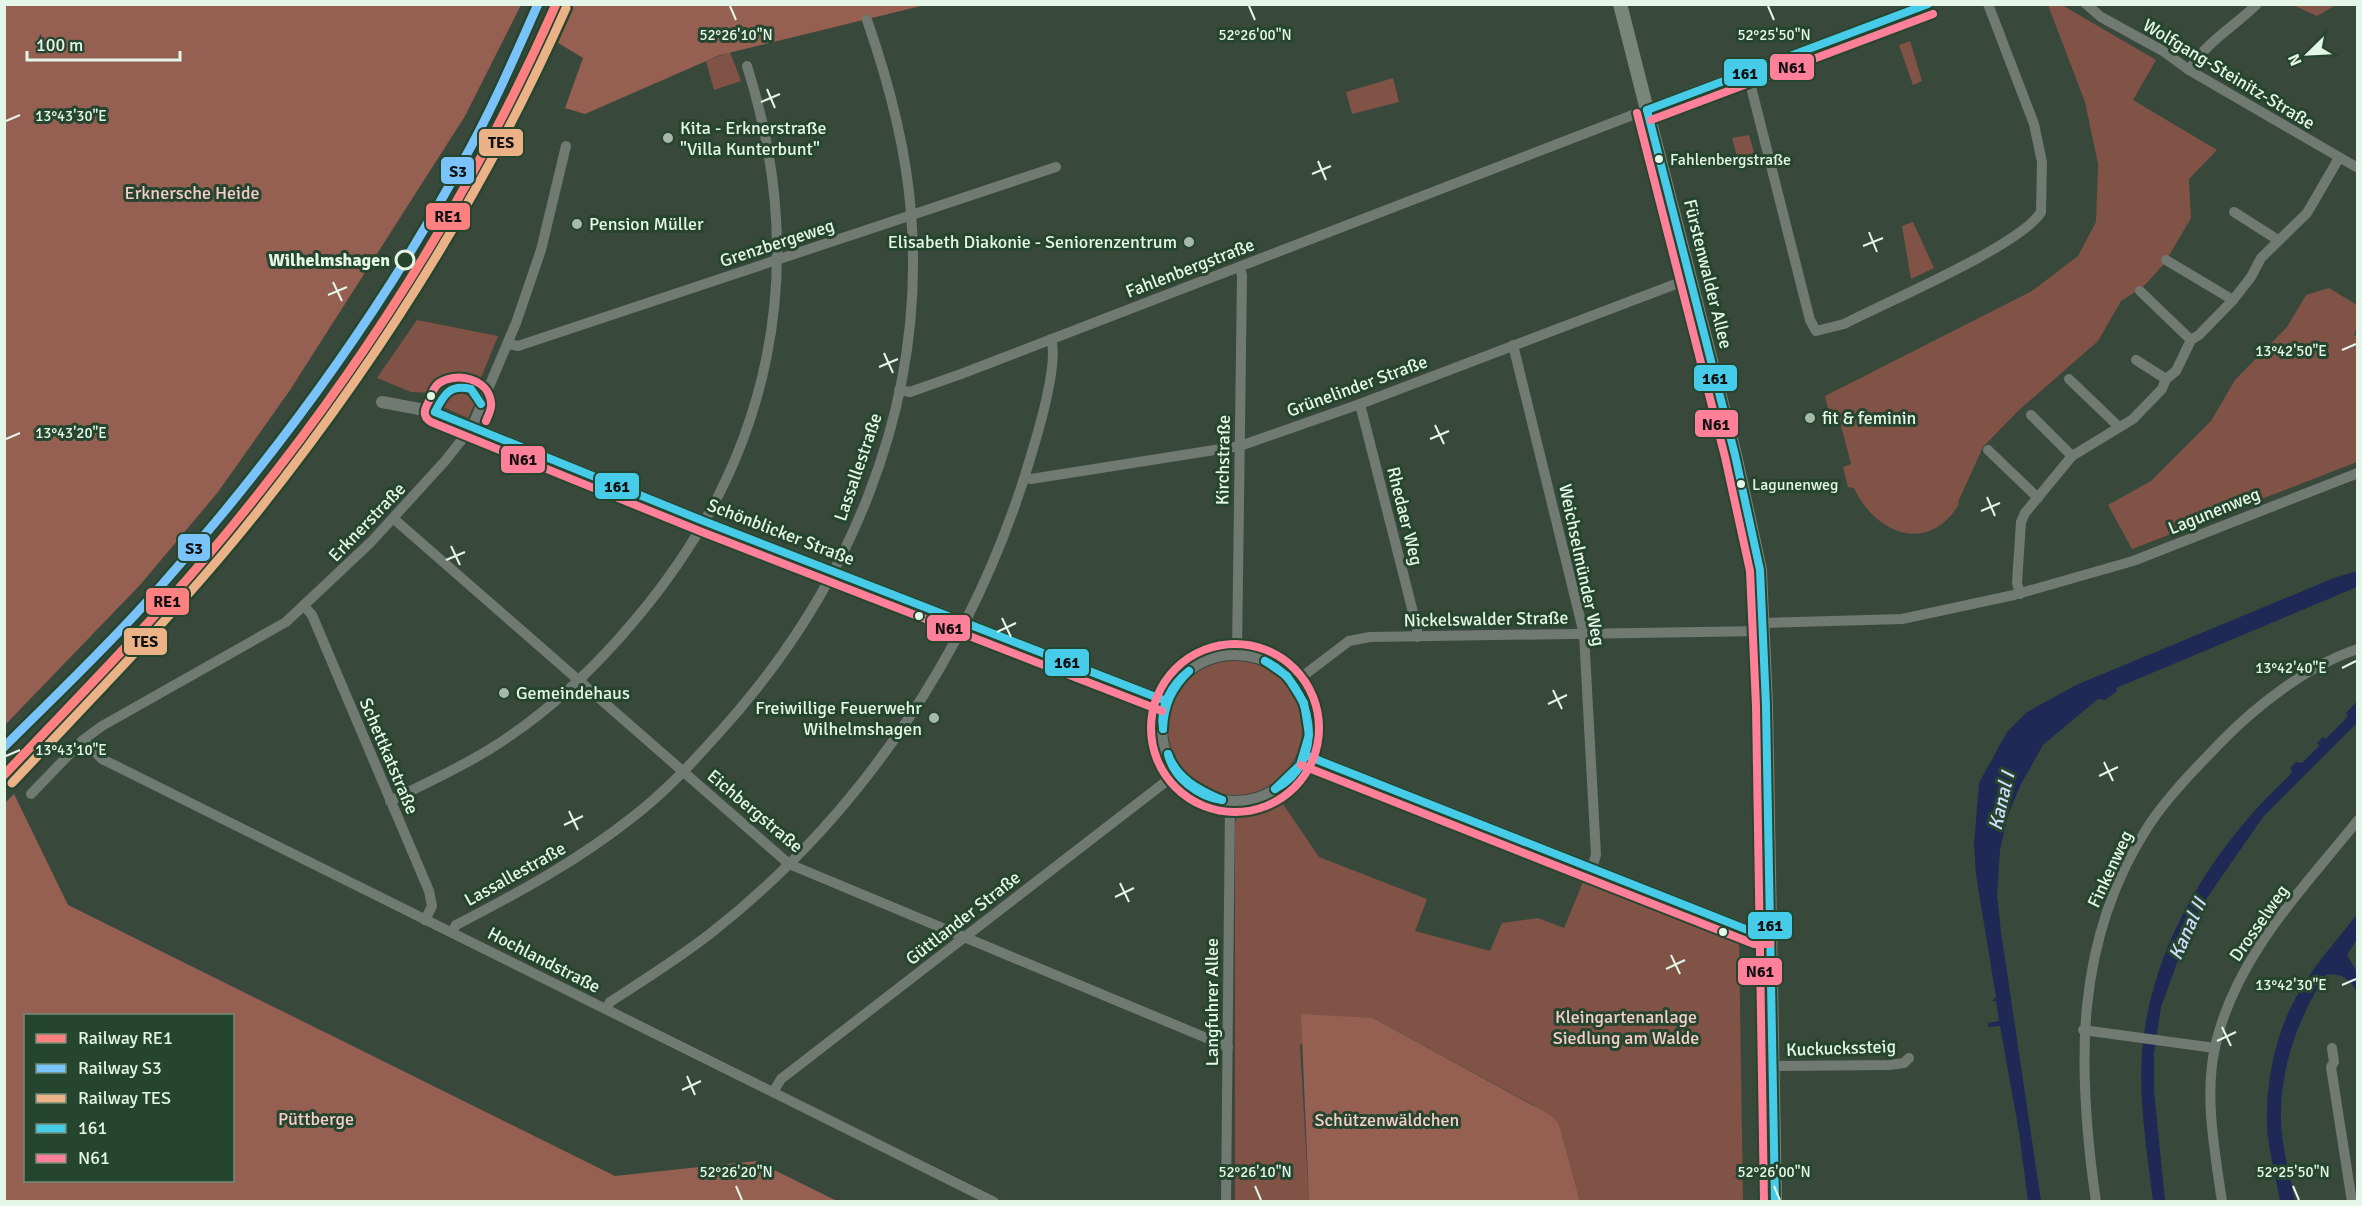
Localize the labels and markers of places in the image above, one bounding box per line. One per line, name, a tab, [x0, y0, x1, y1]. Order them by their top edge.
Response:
place label: Kita - Erknerstraße "Villa Kunterbunt"	[680, 117, 827, 160]
marker: Kita - Erknerstraße "Villa Kunterbunt"	[661, 131, 675, 145]
place label: Fahlenbergstraße	[1670, 150, 1791, 170]
marker: Fahlenbergstraße	[1653, 153, 1665, 165]
place label: Pension Müller	[589, 213, 704, 235]
marker: Pension Müller	[570, 217, 584, 231]
place label: Elisabeth Diakonie - Seniorenzentrum	[888, 231, 1177, 253]
marker: Elisabeth Diakonie - Seniorenzentrum	[1182, 235, 1196, 249]
place label: Wilhelmshagen	[268, 249, 390, 271]
marker: Wilhelmshagen	[395, 250, 415, 270]
unlabelled marker	[425, 390, 437, 402]
place label: fit & feminin	[1822, 407, 1916, 429]
marker: fit & feminin	[1803, 411, 1817, 425]
place label: Lagunenweg	[1752, 475, 1838, 495]
marker: Lagunenweg	[1735, 478, 1747, 490]
unlabelled marker	[913, 610, 925, 622]
place label: Gemeindehaus	[516, 682, 630, 704]
marker: Gemeindehaus	[497, 686, 511, 700]
place label: Freiwillige Feuerwehr Wilhelmshagen	[755, 697, 922, 740]
marker: Freiwillige Feuerwehr Wilhelmshagen	[927, 711, 941, 725]
unlabelled marker	[1717, 926, 1729, 938]

